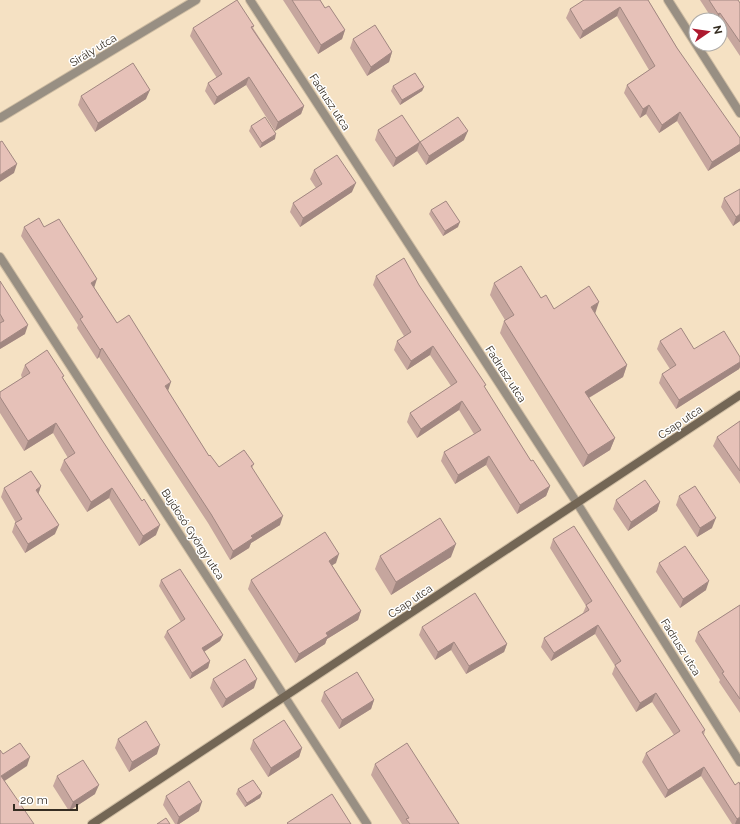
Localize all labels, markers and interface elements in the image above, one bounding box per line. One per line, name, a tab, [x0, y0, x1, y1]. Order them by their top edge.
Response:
north arrow	[688, 12, 728, 52]
text: N	[710, 24, 725, 35]
street label: Sirály utca	[67, 31, 119, 69]
street label: Fadrusz utca	[307, 72, 353, 133]
street label: Fadrusz utca	[483, 344, 529, 405]
street label: Csap utca	[656, 403, 705, 442]
street label: Bujdosó György utca	[158, 486, 227, 582]
street label: Csap utca	[386, 582, 435, 621]
street label: Fadrusz utca	[658, 616, 703, 678]
scale bar	[14, 786, 77, 812]
text: 20 m	[20, 793, 48, 807]

